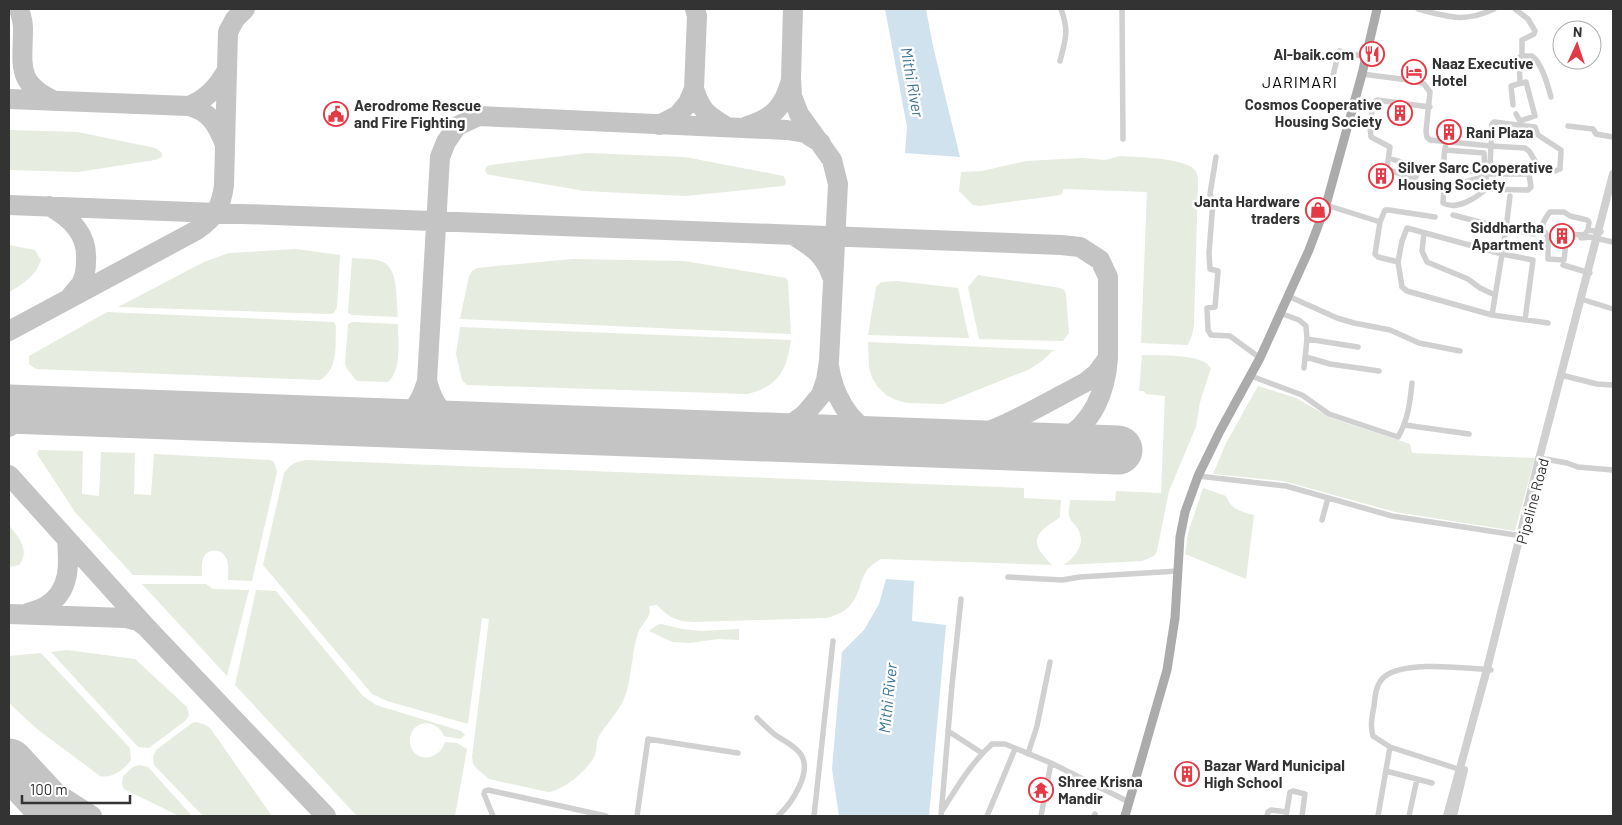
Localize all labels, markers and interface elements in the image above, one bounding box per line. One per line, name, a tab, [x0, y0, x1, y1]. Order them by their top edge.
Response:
north arrow	[1552, 20, 1602, 70]
text: N	[1573, 23, 1583, 40]
restaurant icon: Al-baik.com	[1359, 41, 1385, 67]
place label: Al-baik.com	[1273, 45, 1354, 63]
water label: Mithi River	[898, 46, 929, 120]
place label: Naaz Executive Hotel	[1432, 54, 1533, 89]
hotel icon: Naaz Executive Hotel	[1401, 59, 1427, 85]
district label: JARIMARI	[1262, 72, 1338, 91]
place label: Cosmos Cooperative Housing Society	[1245, 95, 1382, 130]
place label: Aerodrome Rescue and Fire Fighting	[354, 96, 481, 131]
building icon: Cosmos Cooperative Housing Society	[1387, 100, 1413, 126]
public building icon: Aerodrome Rescue and Fire Fighting	[323, 101, 349, 127]
building icon: Rani Plaza	[1436, 119, 1462, 145]
place label: Rani Plaza	[1466, 123, 1534, 141]
place label: Silver Sarc Cooperative Housing Society	[1398, 158, 1553, 193]
building icon: Silver Sarc Cooperative Housing Society	[1368, 163, 1394, 189]
place label: Janta Hardware traders	[1194, 192, 1300, 227]
shop icon: Janta Hardware traders	[1305, 197, 1331, 223]
place label: Siddhartha Apartment	[1470, 218, 1544, 253]
building icon: Siddhartha Apartment	[1549, 223, 1575, 249]
street label: Pipeline Road	[1512, 456, 1552, 546]
water label: Mithi River	[874, 661, 900, 734]
place label: Bazar Ward Municipal High School	[1204, 756, 1345, 791]
building icon: Bazar Ward Municipal High School	[1174, 761, 1200, 787]
scale bar	[22, 772, 130, 804]
place label: Shree Krisna Mandir	[1058, 772, 1143, 807]
temple icon: Shree Krisna Mandir	[1028, 777, 1054, 803]
text: 100 m	[30, 780, 68, 798]

